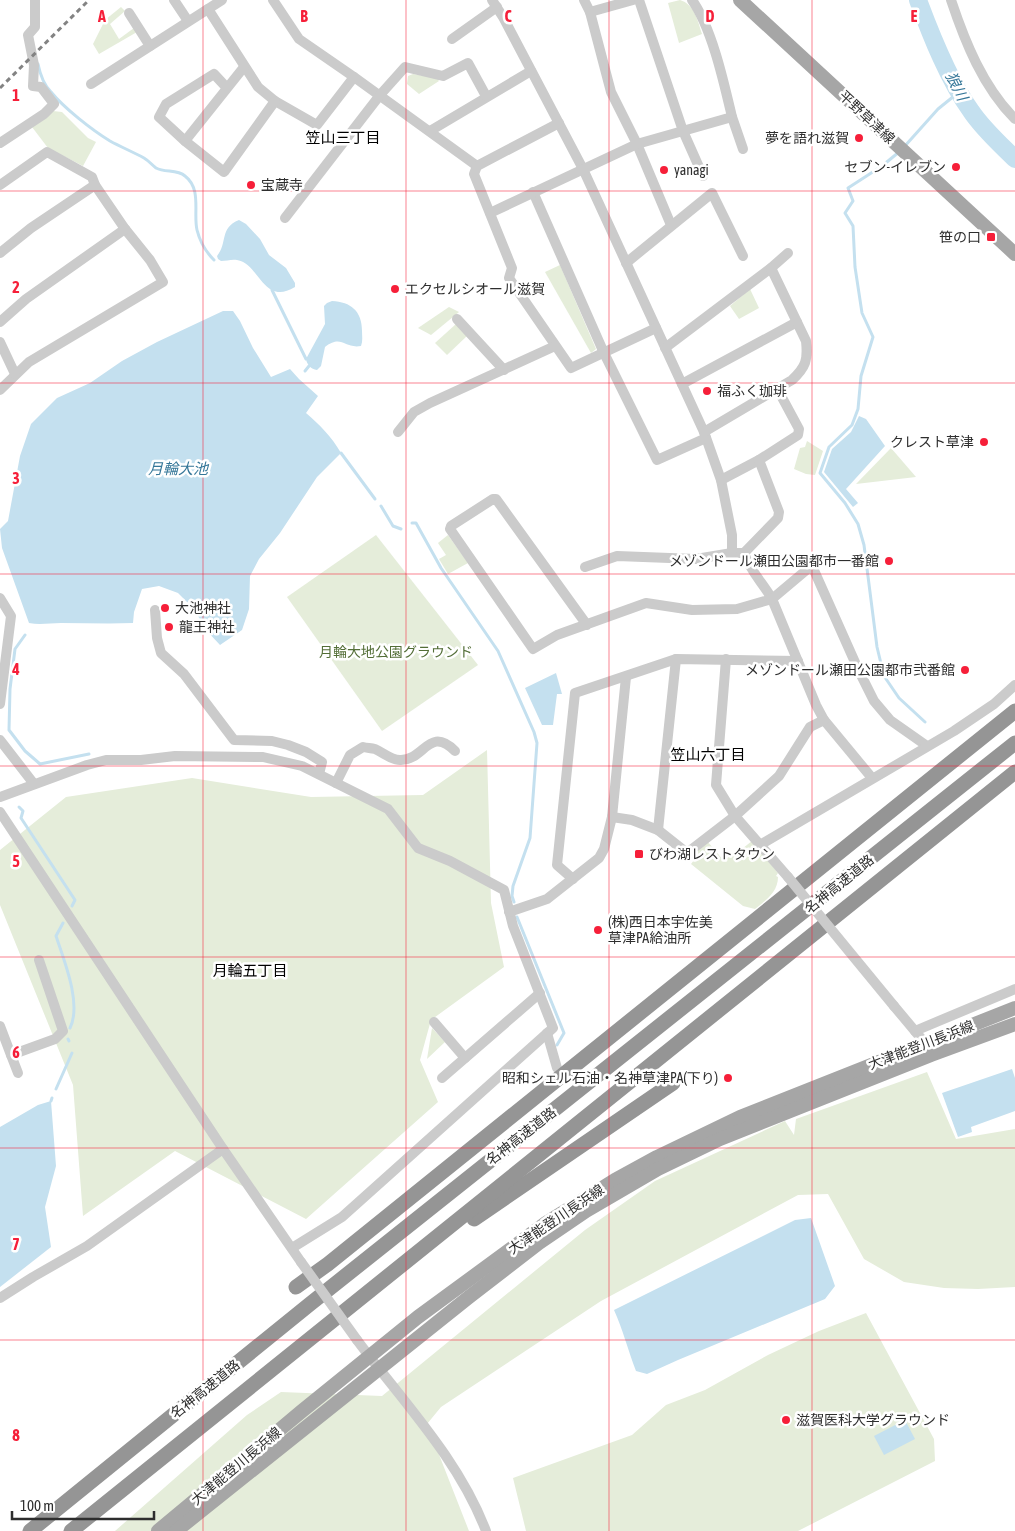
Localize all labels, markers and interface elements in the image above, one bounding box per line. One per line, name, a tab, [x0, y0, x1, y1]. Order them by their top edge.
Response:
text: A	[97, 7, 106, 25]
text: B	[300, 7, 308, 25]
text: C	[504, 7, 512, 25]
text: D	[706, 7, 715, 25]
text: E	[911, 7, 918, 25]
water label: 狼川	[943, 69, 972, 105]
text: 1	[12, 86, 20, 104]
street label: 平野草津線	[836, 87, 898, 147]
district label: 笠山三丁目	[305, 129, 381, 146]
place label: 夢を語れ滋賀	[765, 130, 849, 146]
marker: 夢を語れ滋賀	[853, 132, 865, 144]
place label: セブン-イレブン	[845, 159, 946, 175]
marker: セブン-イレブン	[950, 161, 962, 173]
place label: yanagi	[674, 162, 709, 178]
marker: yanagi	[658, 164, 670, 176]
place label: 宝蔵寺	[261, 177, 303, 193]
marker: 宝蔵寺	[245, 179, 257, 191]
place label: 笹の口	[939, 229, 981, 245]
marker: 笹の口	[985, 231, 997, 243]
text: 2	[12, 278, 20, 296]
place label: エクセルシオール滋賀	[405, 281, 545, 297]
marker: エクセルシオール滋賀	[389, 283, 401, 295]
place label: 福ふく珈琲	[717, 383, 787, 399]
marker: 福ふく珈琲	[701, 385, 713, 397]
place label: クレスト草津	[890, 434, 974, 450]
marker: クレスト草津	[978, 436, 990, 448]
water label: 月輪大池	[148, 460, 210, 477]
text: 3	[12, 469, 20, 487]
place label: メゾンドール瀬田公園都市一番館	[669, 553, 879, 569]
marker: メゾンドール瀬田公園都市一番館	[883, 555, 895, 567]
place label: 大池神社	[175, 600, 231, 616]
marker: 大池神社	[159, 602, 171, 614]
place label: 龍王神社	[179, 619, 235, 635]
marker: 龍王神社	[163, 621, 175, 633]
park label: 月輪大地公園グラウンド	[319, 644, 473, 660]
text: 4	[11, 660, 20, 678]
place label: メゾンドール瀬田公園都市弐番館	[745, 662, 955, 678]
marker: メゾンドール瀬田公園都市弐番館	[959, 664, 971, 676]
district label: 笠山六丁目	[670, 746, 746, 763]
place label: びわ湖レストタウン	[649, 846, 775, 862]
marker: びわ湖レストタウン	[633, 848, 645, 860]
street label: 名神高速道路	[801, 851, 877, 917]
text: 5	[12, 852, 20, 870]
place label: (株)西日本宇佐美 草津PA給油所	[608, 914, 713, 946]
marker: (株)西日本宇佐美 草津PA給油所	[592, 924, 604, 936]
district label: 月輪五丁目	[212, 962, 288, 979]
street label: 大津能登川長浜線	[866, 1017, 976, 1073]
text: 6	[12, 1043, 20, 1061]
place label: 昭和シェル石油・名神草津PA(下り)	[502, 1070, 718, 1086]
marker: 昭和シェル石油・名神草津PA(下り)	[722, 1072, 734, 1084]
street label: 名神高速道路	[483, 1104, 559, 1168]
street label: 大津能登川長浜線	[505, 1181, 607, 1257]
text: 7	[12, 1235, 20, 1253]
street label: 名神高速道路	[167, 1356, 243, 1422]
place label: 滋賀医科大学グラウンド	[796, 1412, 950, 1428]
marker: 滋賀医科大学グラウンド	[780, 1414, 792, 1426]
street label: 大津能登川長浜線	[188, 1424, 284, 1508]
text: 8	[12, 1426, 20, 1444]
scale bar	[12, 1488, 155, 1520]
text: 100 m	[20, 1497, 54, 1514]

